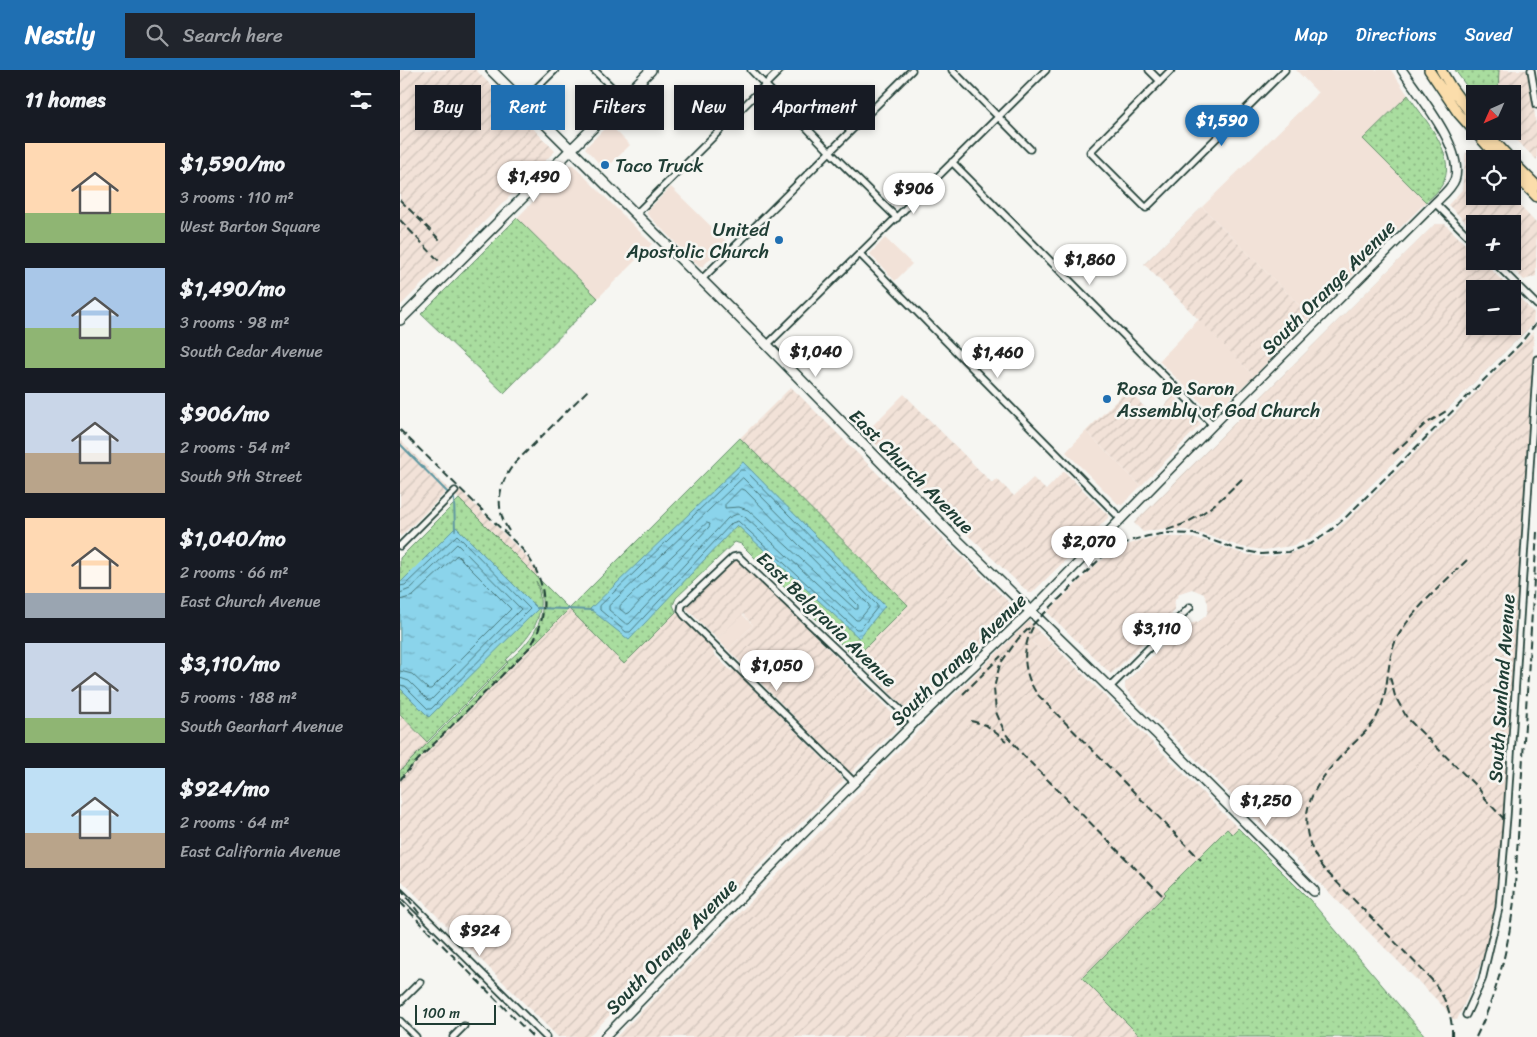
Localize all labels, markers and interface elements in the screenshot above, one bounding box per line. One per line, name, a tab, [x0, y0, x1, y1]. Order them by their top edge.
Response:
search box	[125, 13, 475, 58]
text: Nestly	[25, 14, 95, 56]
text: Search here	[183, 19, 283, 52]
text: Map	[1295, 19, 1328, 51]
text: Directions	[1356, 19, 1437, 51]
text: Saved	[1465, 19, 1512, 51]
icon: search	[143, 21, 171, 49]
text: 11 homes	[25, 81, 106, 119]
chip: Buy	[415, 85, 481, 130]
chip: Rent	[491, 85, 565, 130]
chip: Filters	[575, 85, 664, 130]
chip: New	[674, 85, 744, 130]
chip: Apartment	[754, 85, 875, 130]
north arrow	[1466, 85, 1521, 140]
map controls	[1466, 85, 1521, 335]
icon: filters	[347, 86, 375, 114]
pin: $1,590	[1181, 104, 1263, 147]
text: $1,590	[1196, 106, 1248, 135]
text: $1,590/mo	[180, 145, 285, 183]
place label: Taco Truck	[615, 149, 704, 182]
button: locate	[1466, 150, 1521, 205]
marker: Taco Truck	[599, 159, 611, 171]
pin: $1,490	[493, 160, 575, 203]
text: $1,490	[508, 162, 560, 191]
icon: home	[65, 163, 125, 223]
pin: $906	[884, 172, 944, 215]
text: $906	[894, 174, 934, 203]
text: 3 rooms · 110 m²	[180, 183, 294, 212]
text: West Barton Square	[180, 212, 320, 241]
street label: South Orange Avenue	[1253, 212, 1404, 363]
place label: United Apostolic Church	[625, 213, 771, 268]
button: +	[1466, 215, 1521, 270]
marker: United Apostolic Church	[773, 234, 785, 246]
pin: $1,860	[1049, 244, 1131, 286]
text: $1,860	[1065, 245, 1115, 274]
text: $1,490/mo	[180, 270, 285, 308]
button: −	[1466, 280, 1521, 335]
icon: home	[65, 288, 125, 348]
text: 3 rooms · 98 m²	[180, 308, 289, 337]
pin: $1,040	[775, 336, 857, 378]
pin: $1,460	[957, 336, 1039, 379]
text: South Cedar Avenue	[180, 337, 323, 366]
text: $1,040	[790, 337, 842, 366]
text: $1,460	[972, 338, 1024, 367]
place label: Rosa De Saron Assembly of God Church	[1116, 372, 1320, 427]
marker: Rosa De Saron Assembly of God Church	[1101, 393, 1113, 405]
text: $906/mo	[180, 395, 269, 433]
street label: East Church Avenue	[841, 401, 982, 542]
icon: home	[65, 413, 125, 473]
text: 2 rooms · 54 m²	[180, 433, 290, 462]
text: South 9th Street	[180, 462, 302, 491]
text: $1,040/mo	[180, 520, 286, 558]
pin: $2,070	[1048, 526, 1130, 568]
text: $2,070	[1062, 527, 1116, 556]
icon: home	[65, 538, 125, 598]
street label: East Belgravia Avenue	[749, 543, 905, 696]
text: 2 rooms · 66 m²	[180, 558, 289, 587]
street label: South Orange Avenue	[882, 585, 1035, 734]
text: East Church Avenue	[180, 587, 321, 616]
street label: South Sunland Avenue	[1478, 592, 1525, 783]
pin: $3,110	[1116, 612, 1198, 655]
text: $3,110	[1133, 614, 1181, 643]
text: $3,110/mo	[180, 645, 280, 683]
pin: $1,050	[736, 650, 818, 692]
text: $1,050	[751, 651, 803, 680]
icon: home	[65, 663, 125, 723]
text: 5 rooms · 188 m²	[180, 683, 297, 712]
text: South Gearhart Avenue	[180, 712, 343, 741]
text: $924/mo	[180, 770, 269, 808]
pin: $1,250	[1225, 784, 1307, 827]
text: $1,250	[1240, 786, 1292, 815]
icon: home	[65, 788, 125, 848]
text: 2 rooms · 64 m²	[180, 808, 290, 837]
text: East California Avenue	[180, 837, 341, 866]
street label: South Orange Avenue	[597, 870, 746, 1023]
pin: $924	[450, 914, 510, 957]
text: $924	[460, 916, 500, 945]
text: 100 m	[422, 1001, 460, 1026]
scale bar	[415, 1002, 496, 1025]

